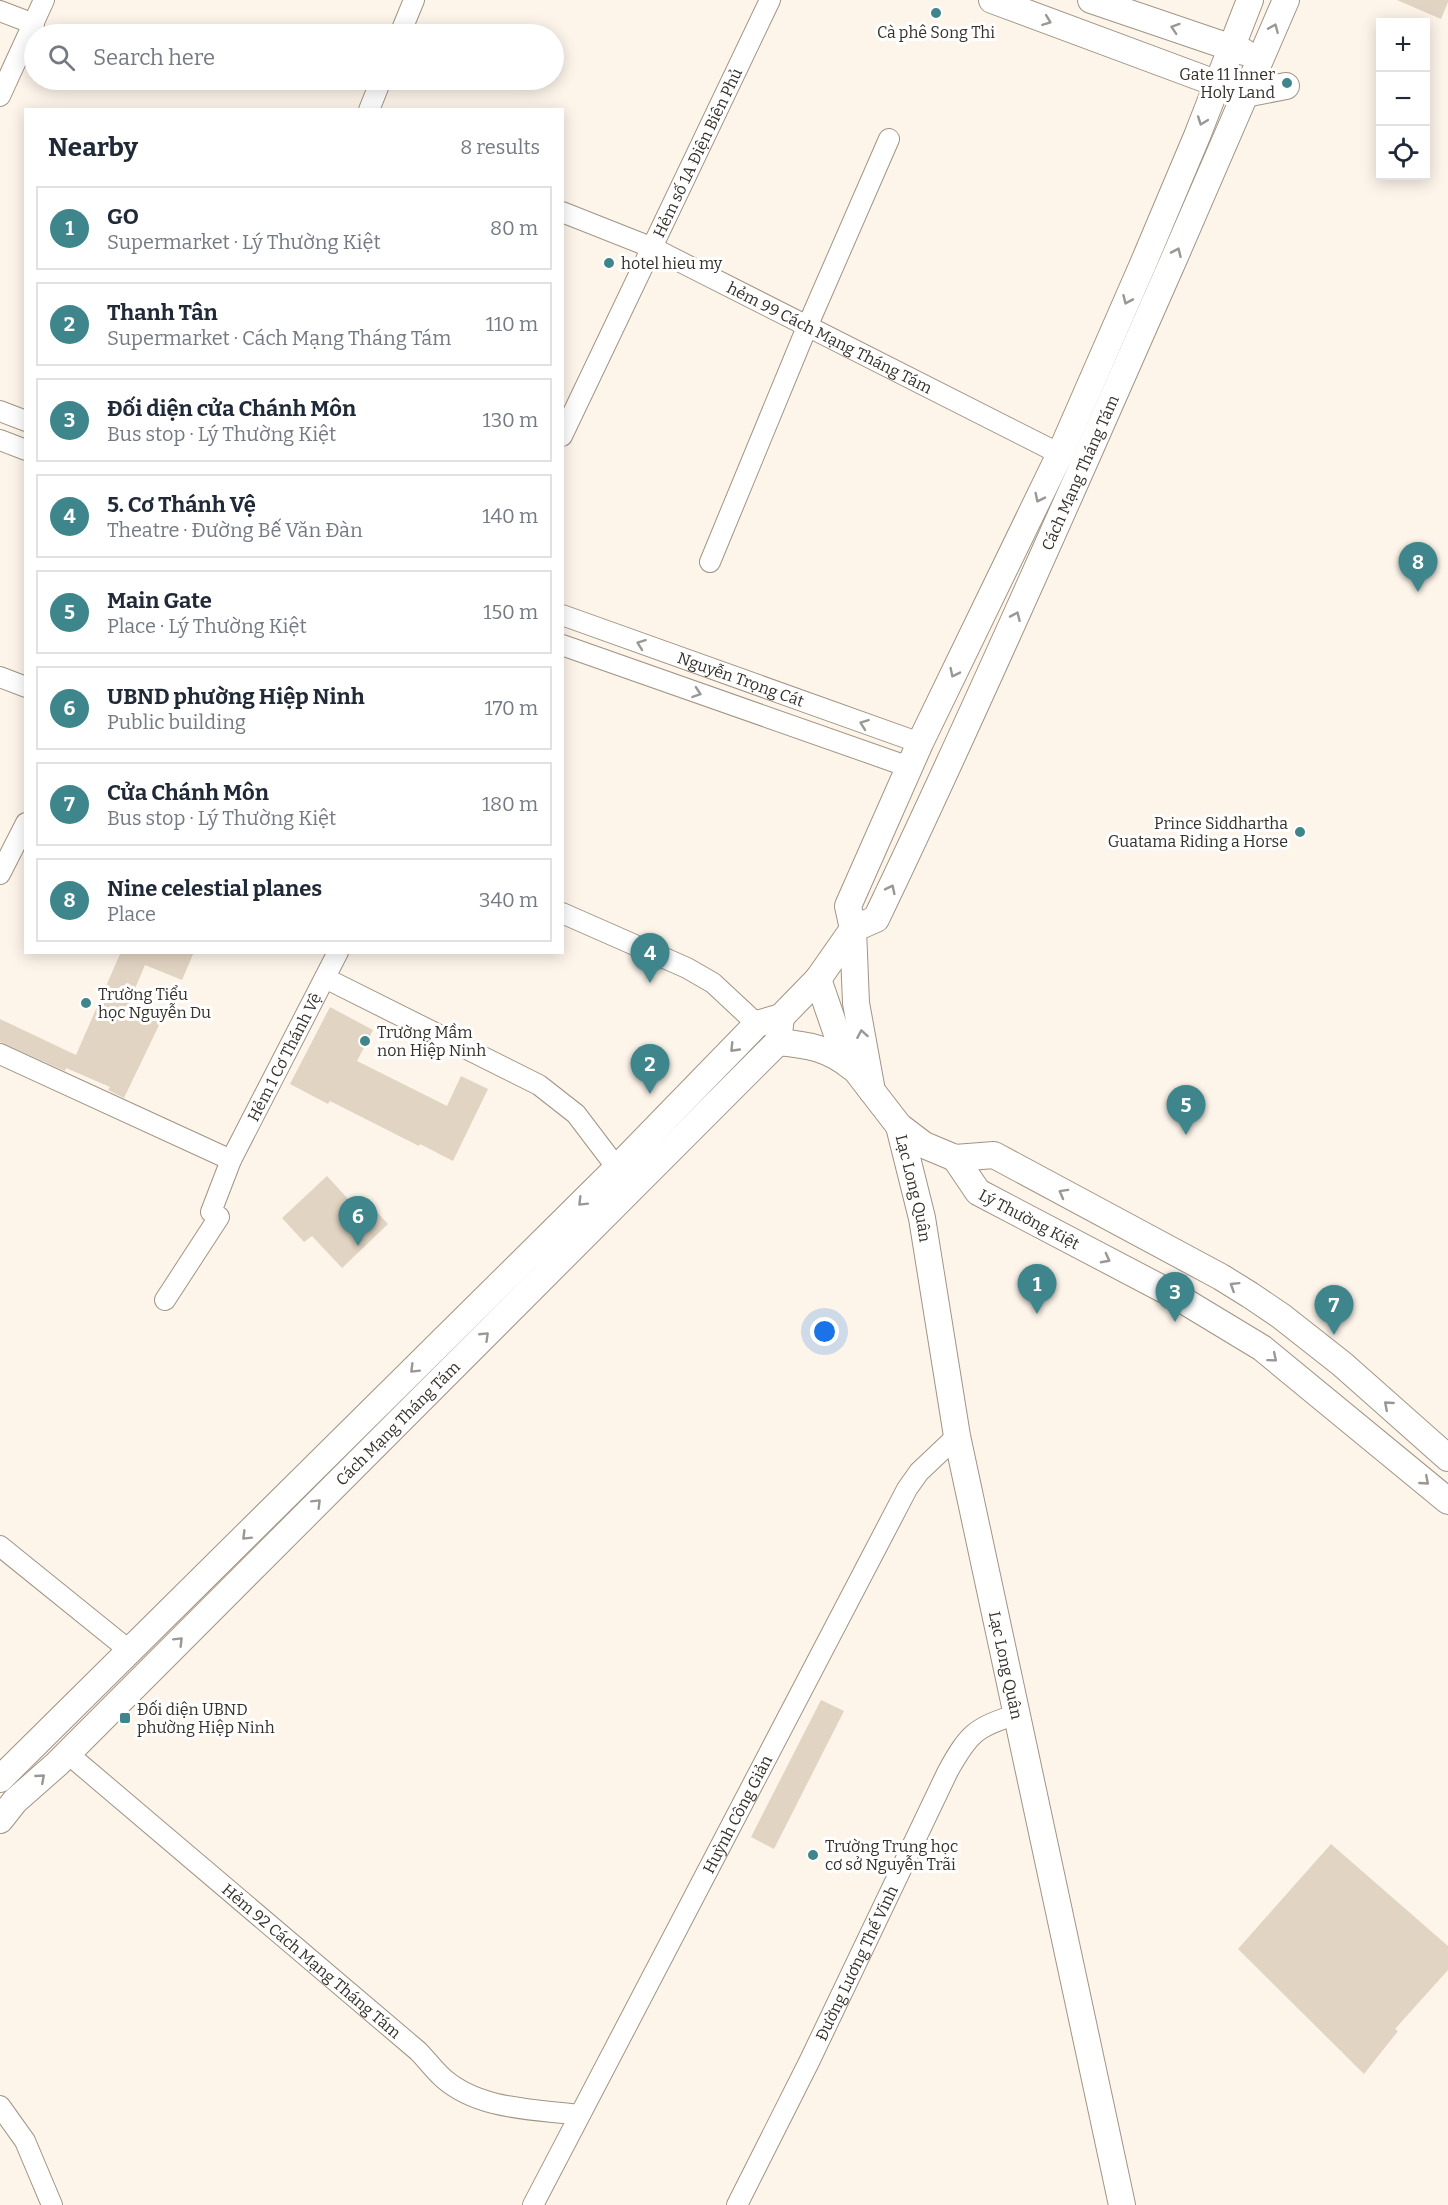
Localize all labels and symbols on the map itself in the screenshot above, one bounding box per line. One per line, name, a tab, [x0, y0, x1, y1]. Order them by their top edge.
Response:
marker: Cà phê Song Thi	[929, 6, 943, 20]
one-way arrow	[1041, 13, 1052, 26]
place label: Cà phê Song Thi	[877, 23, 995, 42]
one-way arrow	[1170, 23, 1181, 35]
one-way arrow	[1267, 23, 1279, 34]
street label: Hẻm số 1A Điện Biên Phủ	[649, 65, 746, 240]
place label: Gate 11 Inner Holy Land	[1179, 65, 1275, 102]
marker: Gate 11 Inner Holy Land	[1280, 76, 1294, 90]
one-way arrow	[1197, 115, 1210, 125]
one-way arrow	[1170, 247, 1182, 258]
place label: hotel hieu my	[621, 254, 723, 273]
marker: hotel hieu my	[602, 256, 616, 270]
street label: hẻm 99 Cách Mạng Tháng Tám	[724, 278, 935, 398]
one-way arrow	[1122, 294, 1134, 305]
street label: Cách Mạng Tháng Tám	[1038, 392, 1123, 553]
one-way arrow	[1034, 491, 1046, 502]
pin: 8	[1398, 542, 1438, 592]
one-way arrow	[1009, 612, 1021, 623]
one-way arrow	[636, 638, 647, 651]
street label: Nguyễn Trọng Cát	[675, 648, 807, 711]
one-way arrow	[949, 667, 961, 678]
one-way arrow	[691, 685, 702, 698]
one-way arrow	[860, 718, 870, 731]
place label: Prince Siddhartha Guatama Riding a Horse	[1108, 814, 1288, 851]
marker: Prince Siddhartha Guatama Riding a Horse	[1293, 825, 1307, 839]
one-way arrow	[883, 884, 895, 895]
pin: 4	[630, 934, 670, 983]
place label: Trường Tiểu học Nguyễn Du	[98, 985, 211, 1022]
street label: Hẻm 1 Cơ Thánh Vệ	[244, 990, 325, 1125]
marker: Trường Tiểu học Nguyễn Du	[79, 996, 93, 1010]
place label: Trường Mầm non Hiệp Ninh	[377, 1022, 486, 1060]
one-way arrow	[856, 1029, 869, 1039]
marker: Trường Mầm non Hiệp Ninh	[358, 1034, 372, 1048]
one-way arrow	[730, 1041, 741, 1052]
pin: 2	[630, 1044, 670, 1094]
pin: 5	[1166, 1086, 1206, 1135]
street label: Lạc Long Quân	[892, 1133, 935, 1243]
street label: Lý Thường Kiệt	[976, 1185, 1083, 1254]
one-way arrow	[1059, 1189, 1069, 1200]
one-way arrow	[579, 1195, 590, 1206]
pin: 6	[338, 1196, 378, 1246]
one-way arrow	[1099, 1251, 1110, 1263]
pin: 1	[1018, 1264, 1056, 1314]
pin: 3	[1156, 1272, 1194, 1322]
one-way arrow	[1230, 1282, 1241, 1293]
pin: 7	[1314, 1286, 1354, 1335]
your location	[810, 1317, 839, 1346]
one-way arrow	[478, 1332, 489, 1343]
one-way arrow	[1266, 1351, 1277, 1362]
street label: Cách Mạng Tháng Tám	[332, 1357, 464, 1489]
one-way arrow	[410, 1361, 421, 1372]
one-way arrow	[1384, 1401, 1395, 1412]
one-way arrow	[1418, 1474, 1429, 1485]
one-way arrow	[310, 1499, 321, 1509]
one-way arrow	[242, 1529, 253, 1540]
street label: Lạc Long Quân	[985, 1610, 1026, 1721]
one-way arrow	[172, 1637, 183, 1648]
place label: Đối diện UBND phường Hiệp Ninh	[137, 1699, 275, 1737]
marker: Đối diện UBND phường Hiệp Ninh	[118, 1711, 132, 1725]
street label: Huỳnh Công Giản	[699, 1752, 776, 1877]
one-way arrow	[34, 1774, 45, 1785]
place label: Trường Trung học cơ sở Nguyễn Trãi	[825, 1837, 958, 1874]
marker: Trường Trung học cơ sở Nguyễn Trãi	[806, 1848, 820, 1862]
street label: Hẻm 92 Cách Mạng Tháng Tám	[218, 1880, 405, 2042]
street label: Đường Lương Thế Vinh	[812, 1882, 902, 2044]

